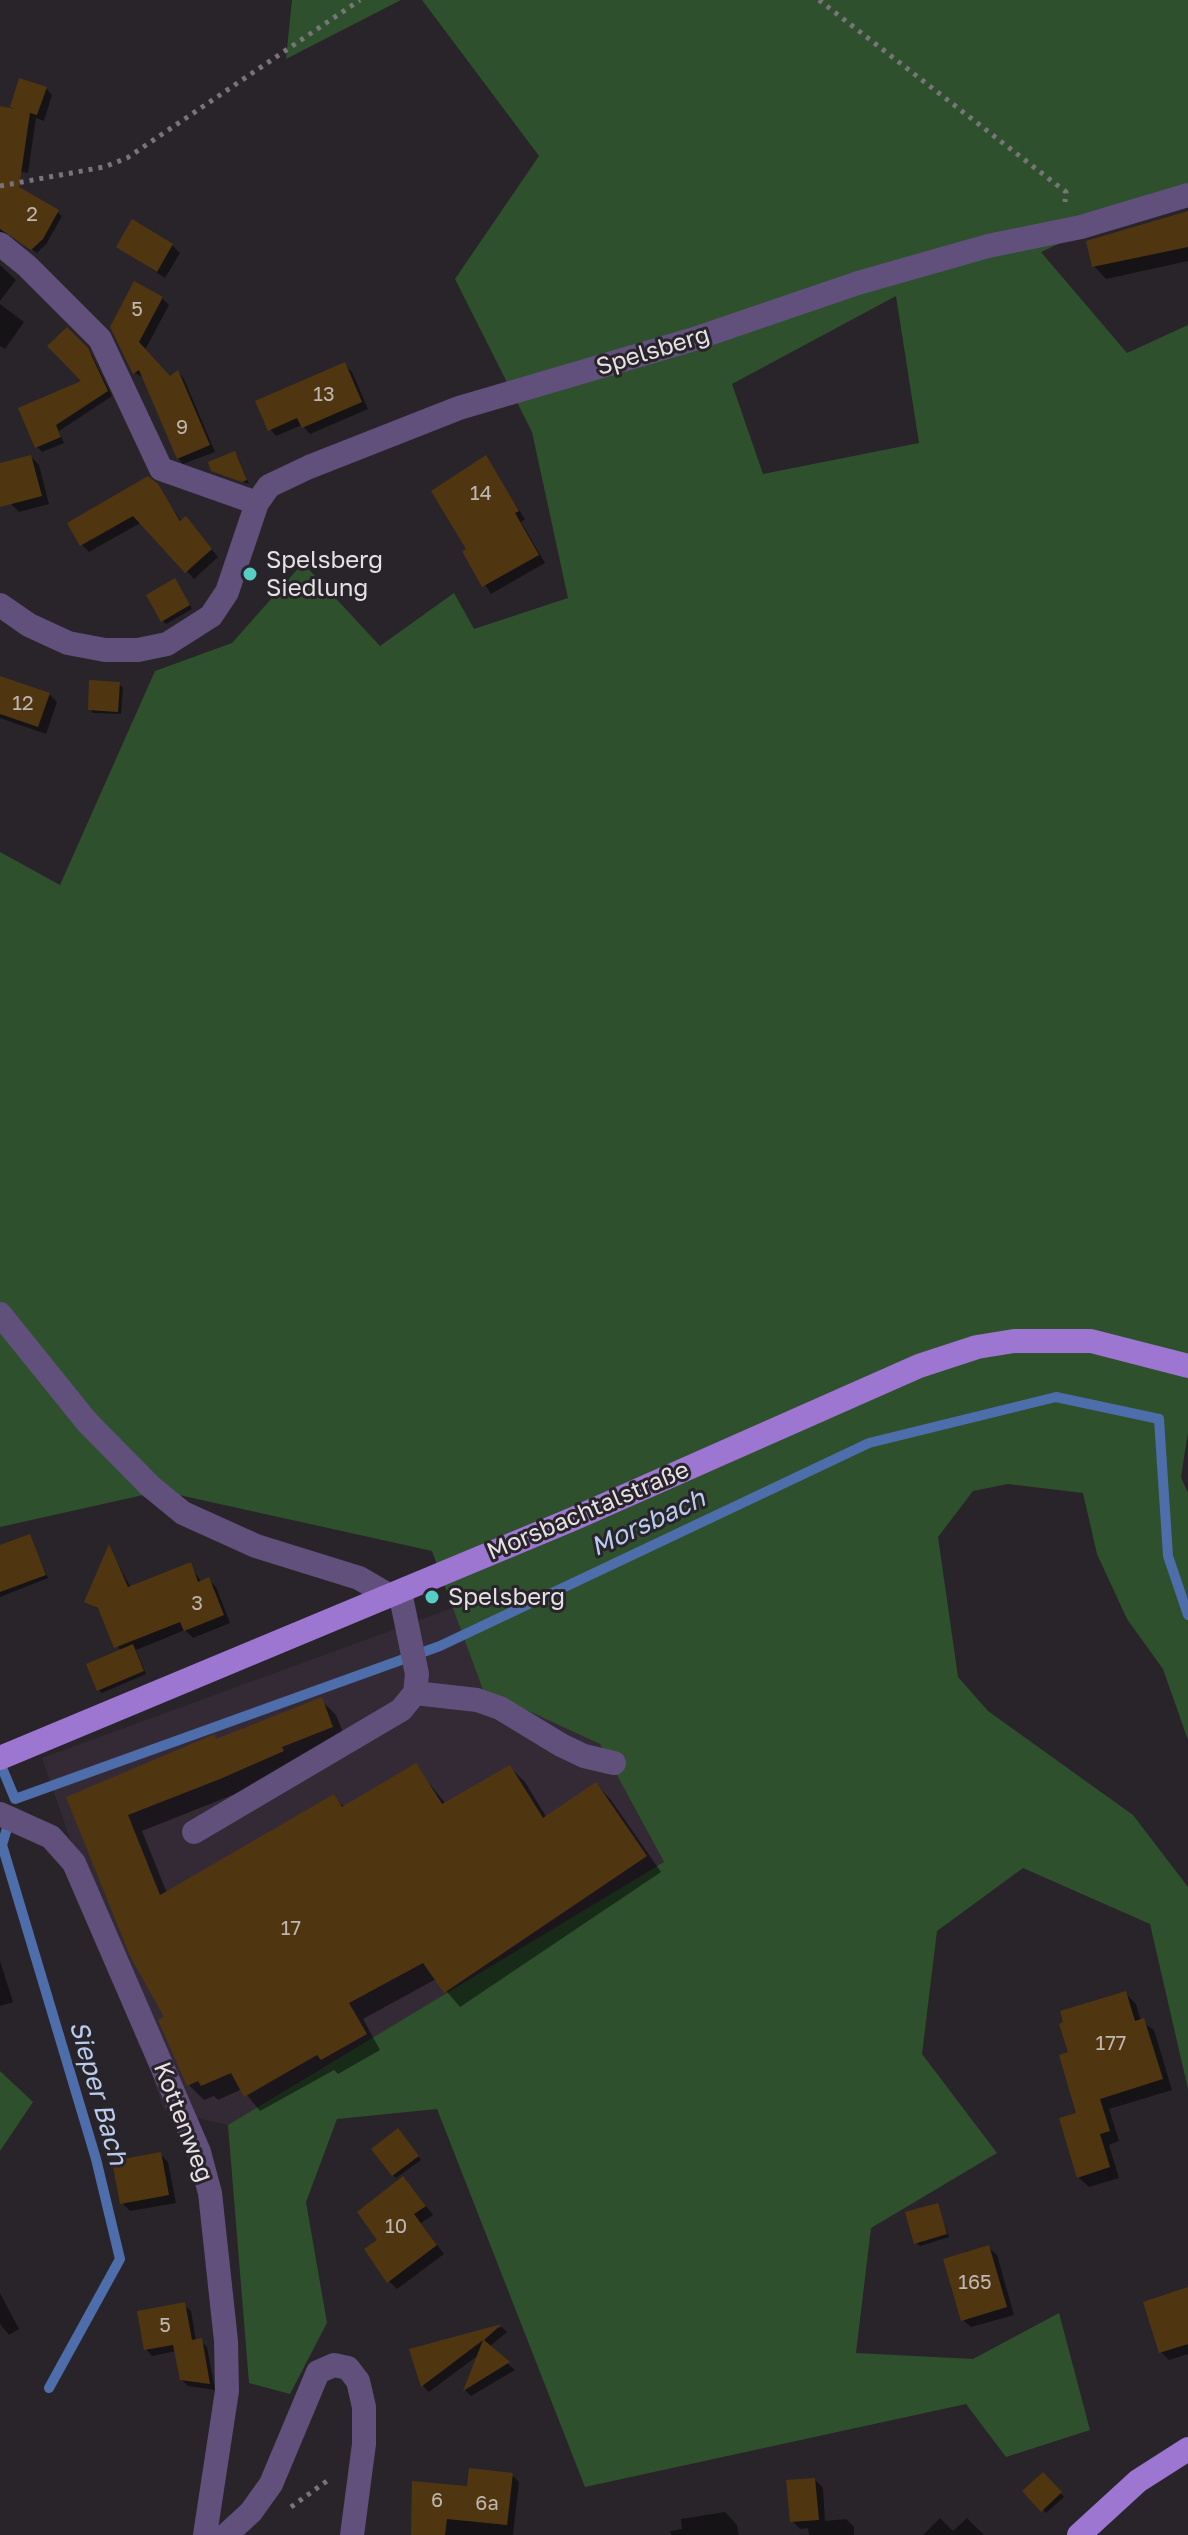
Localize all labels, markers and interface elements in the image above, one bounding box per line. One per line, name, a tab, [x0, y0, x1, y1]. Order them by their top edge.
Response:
house number: 2	[26, 203, 38, 227]
house number: 5	[131, 298, 143, 322]
street label: Spelsberg	[593, 320, 713, 382]
house number: 13	[313, 383, 335, 407]
house number: 9	[176, 416, 188, 440]
house number: 14	[470, 482, 492, 506]
place label: Spelsberg Siedlung	[266, 546, 383, 602]
marker: Spelsberg Siedlung	[241, 565, 259, 583]
house number: 12	[12, 692, 34, 716]
street label: Morsbachtalstraße	[483, 1455, 693, 1567]
water label: Morsbach	[586, 1483, 710, 1563]
place label: Spelsberg	[448, 1583, 565, 1611]
marker: Spelsberg	[423, 1588, 441, 1606]
house number: 3	[191, 1592, 203, 1616]
house number: 17	[281, 1917, 301, 1941]
water label: Sieper Bach	[63, 2017, 133, 2169]
house number: 177	[1096, 2032, 1126, 2056]
street label: Kottenweg	[147, 2058, 219, 2186]
house number: 10	[385, 2215, 407, 2239]
house number: 165	[958, 2271, 992, 2295]
house number: 5	[159, 2314, 171, 2338]
house number: 6	[431, 2489, 443, 2513]
house number: 6a	[475, 2492, 499, 2516]

